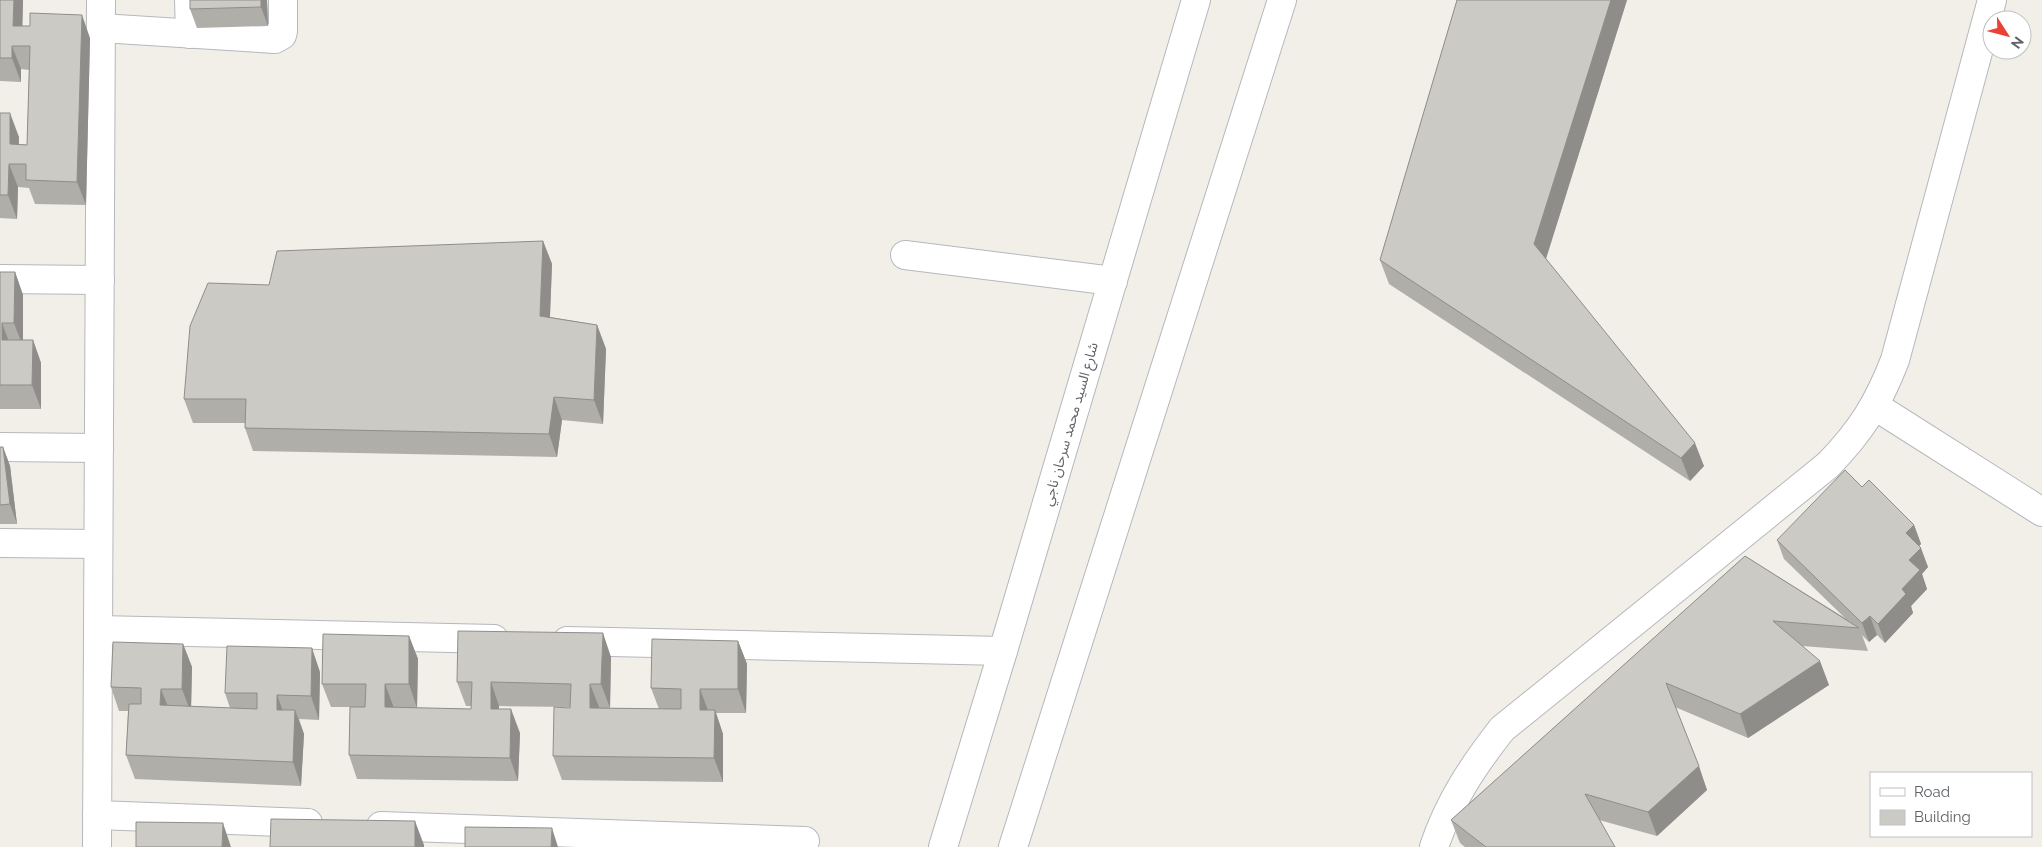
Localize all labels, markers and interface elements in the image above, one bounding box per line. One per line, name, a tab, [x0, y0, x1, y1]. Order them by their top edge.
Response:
north arrow	[1982, 10, 2032, 60]
text: N	[2008, 34, 2027, 52]
street label: شارع السيد محمد سرحان ناجي	[1039, 340, 1104, 508]
legend	[1870, 772, 2032, 837]
text: Road	[1914, 783, 1950, 801]
text: Building	[1914, 808, 1971, 826]

